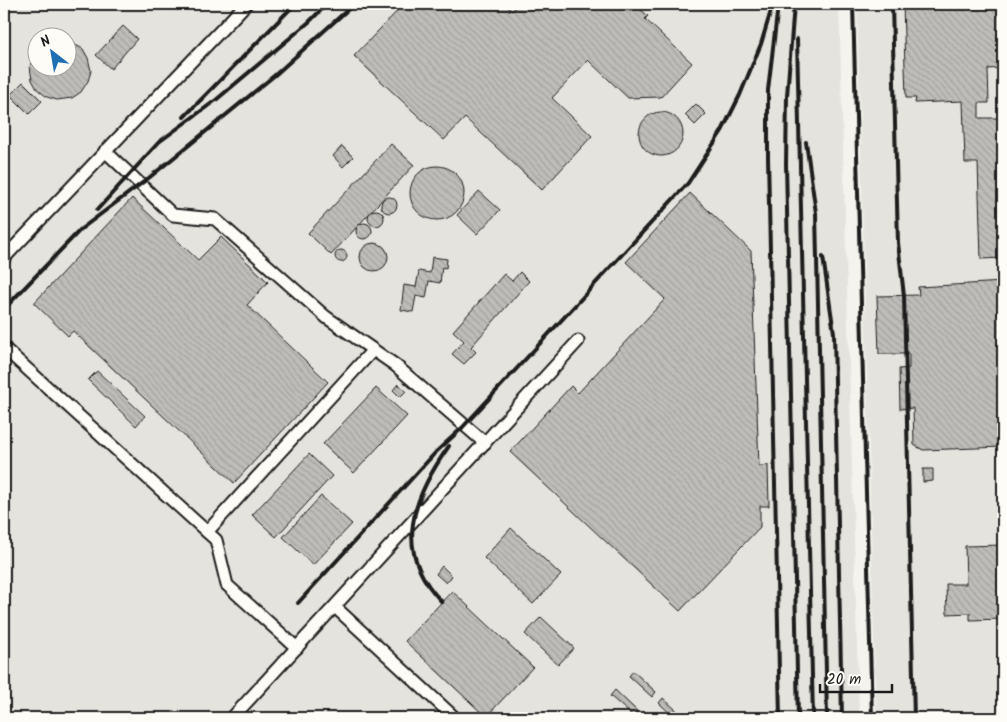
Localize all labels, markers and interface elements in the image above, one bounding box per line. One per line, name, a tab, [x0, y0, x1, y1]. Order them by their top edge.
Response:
north arrow	[28, 28, 78, 78]
text: N	[36, 30, 55, 53]
scale bar	[820, 662, 892, 694]
text: 20 m	[827, 668, 861, 692]

